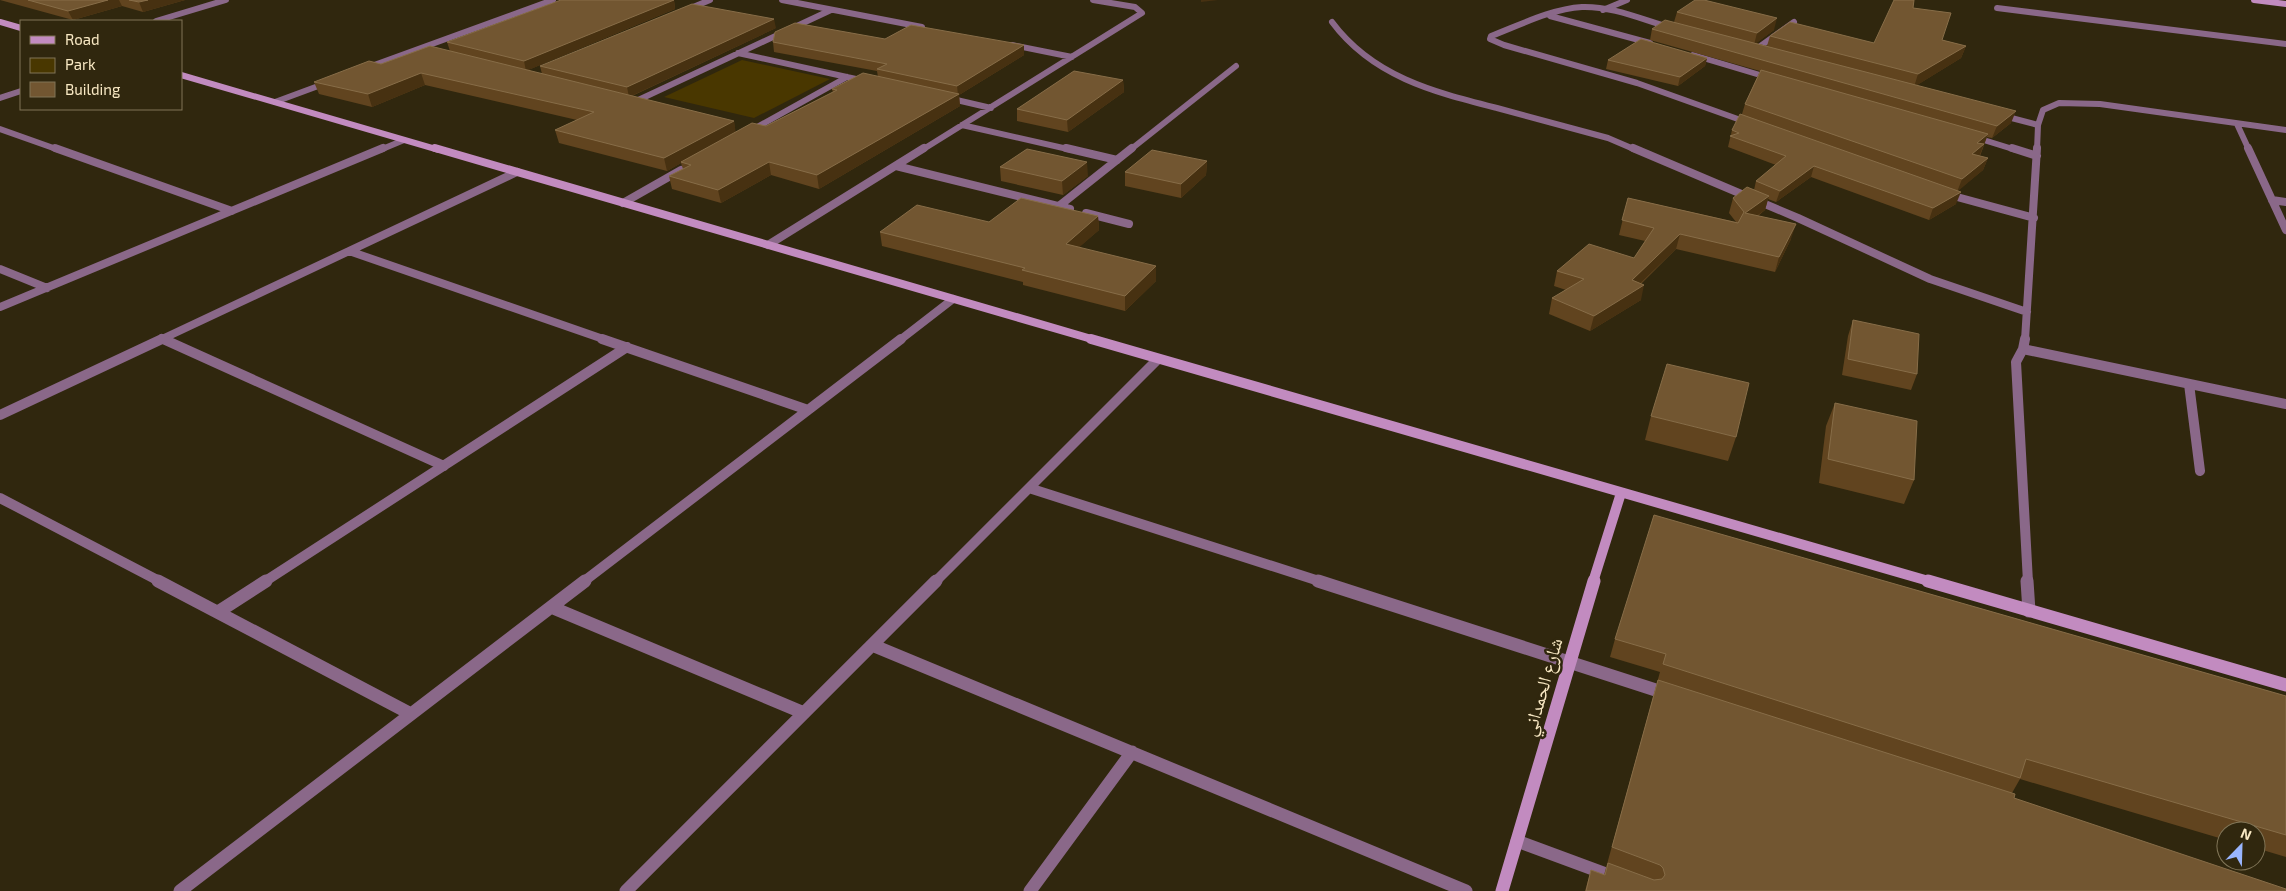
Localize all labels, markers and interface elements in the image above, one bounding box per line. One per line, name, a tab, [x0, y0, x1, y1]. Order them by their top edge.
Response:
legend	[20, 20, 182, 110]
text: Road	[65, 30, 100, 48]
text: Park	[65, 55, 96, 73]
text: Building	[65, 80, 121, 98]
street label: شارع الحمداني	[1517, 635, 1571, 740]
north arrow	[2216, 821, 2266, 871]
text: N	[2238, 824, 2254, 843]

